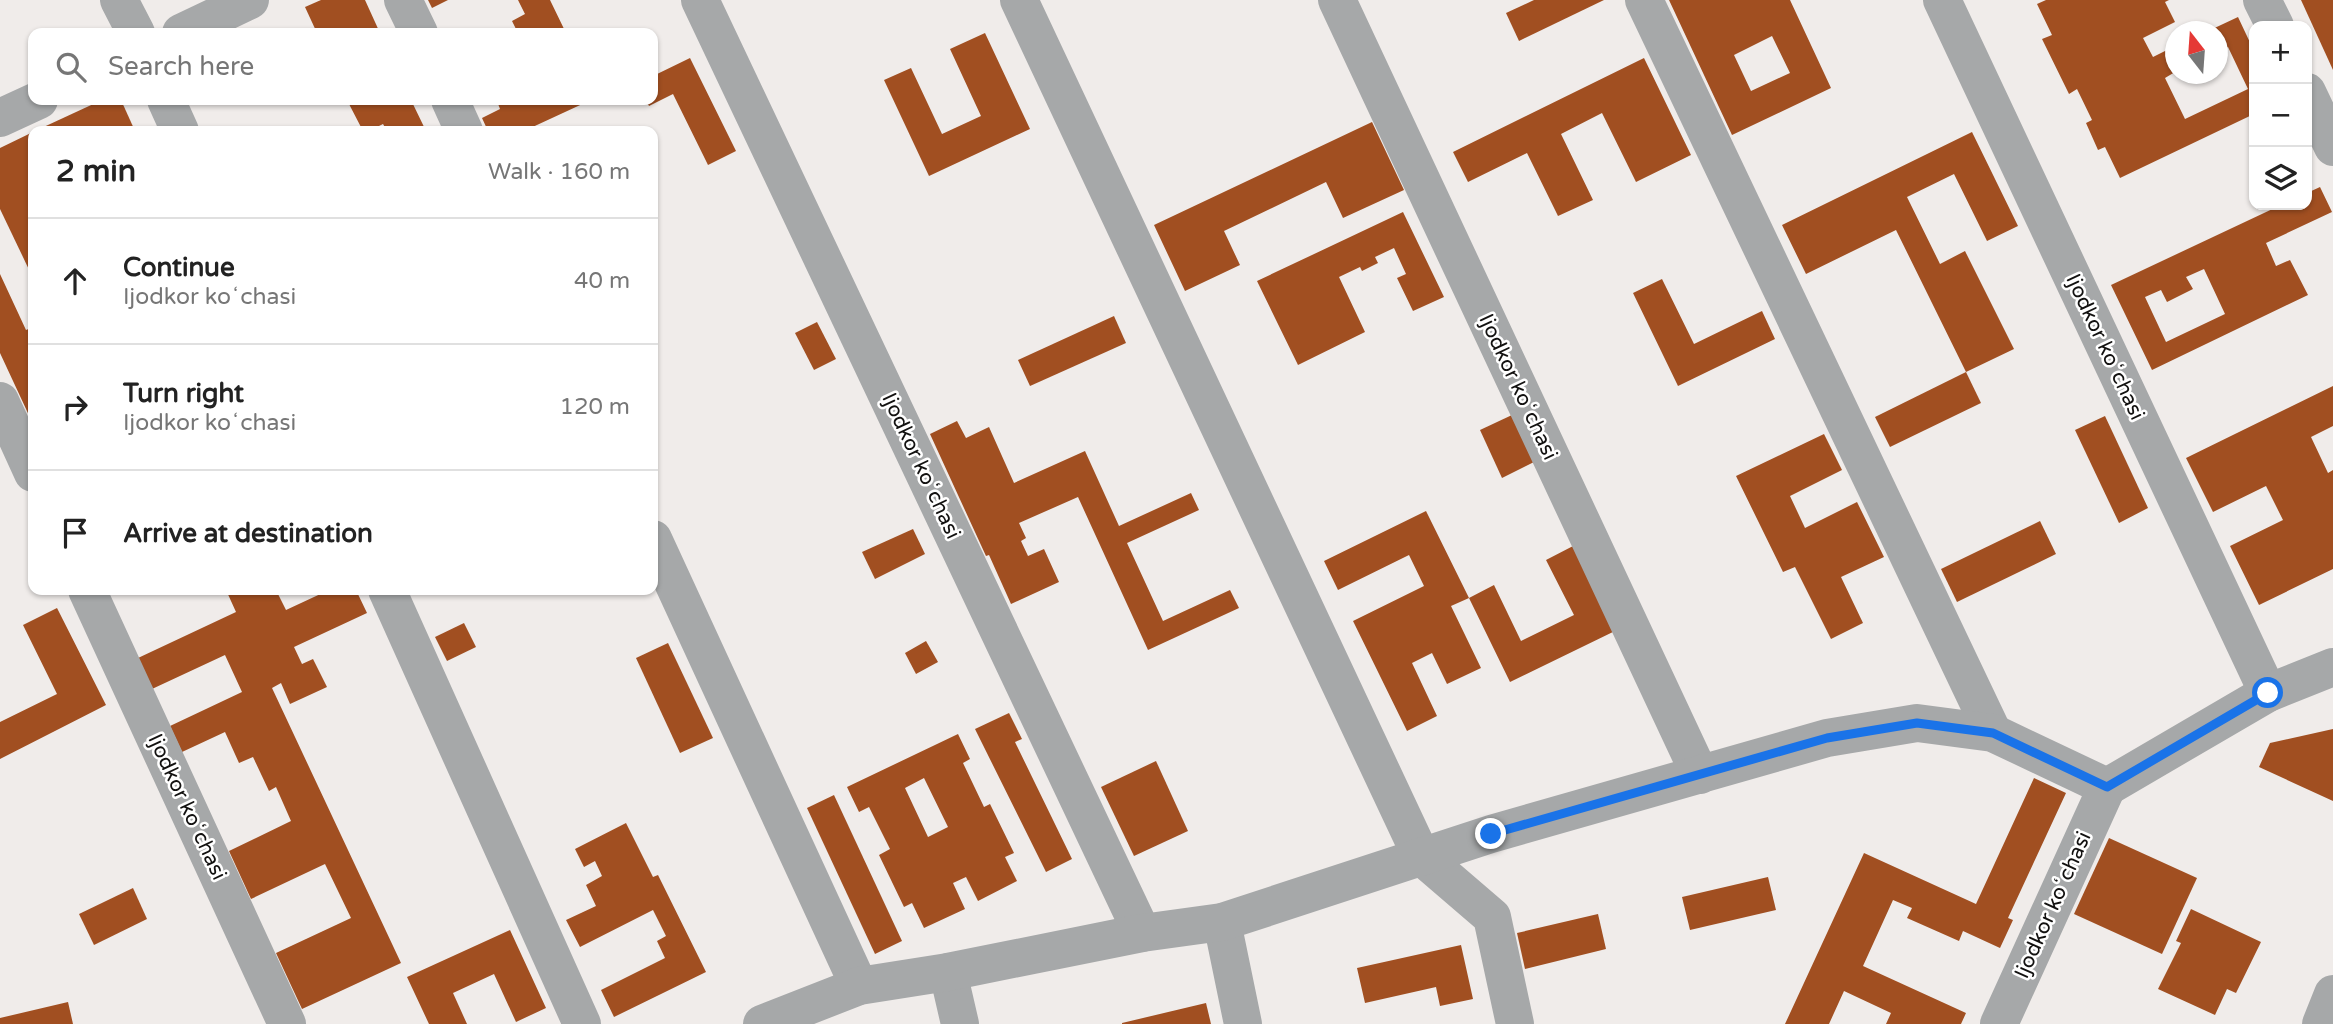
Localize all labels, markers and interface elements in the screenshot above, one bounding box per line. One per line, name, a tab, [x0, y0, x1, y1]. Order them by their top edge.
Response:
north arrow	[2165, 21, 2228, 84]
map controls	[2249, 21, 2312, 210]
button: +	[2249, 21, 2312, 84]
search box	[28, 28, 658, 105]
icon: search	[52, 48, 90, 86]
text: Search here	[108, 51, 254, 82]
button: −	[2249, 84, 2312, 147]
button: layers	[2249, 147, 2312, 210]
text: 2 min	[56, 153, 136, 190]
text: Walk · 160 m	[488, 158, 630, 186]
text: Continue	[123, 252, 235, 283]
icon: ahead	[56, 262, 94, 300]
text: 40 m	[574, 267, 630, 295]
street label: Ijodkor koʻchasi	[2060, 270, 2150, 424]
text: Ijodkor koʻchasi	[123, 283, 296, 311]
street label: Ijodkor koʻchasi	[1473, 310, 1563, 464]
text: Turn right	[123, 378, 244, 409]
icon: right	[56, 388, 94, 426]
street label: Ijodkor koʻchasi	[876, 389, 966, 543]
text: 120 m	[560, 393, 630, 421]
text: Ijodkor koʻchasi	[123, 409, 296, 437]
icon: arrive	[56, 514, 94, 552]
text: Arrive at destination	[123, 518, 373, 549]
route start	[2252, 677, 2283, 708]
street label: Ijodkor koʻchasi	[142, 730, 232, 884]
route end	[1475, 818, 1506, 849]
street label: Ijodkor koʻchasi	[2009, 828, 2097, 982]

